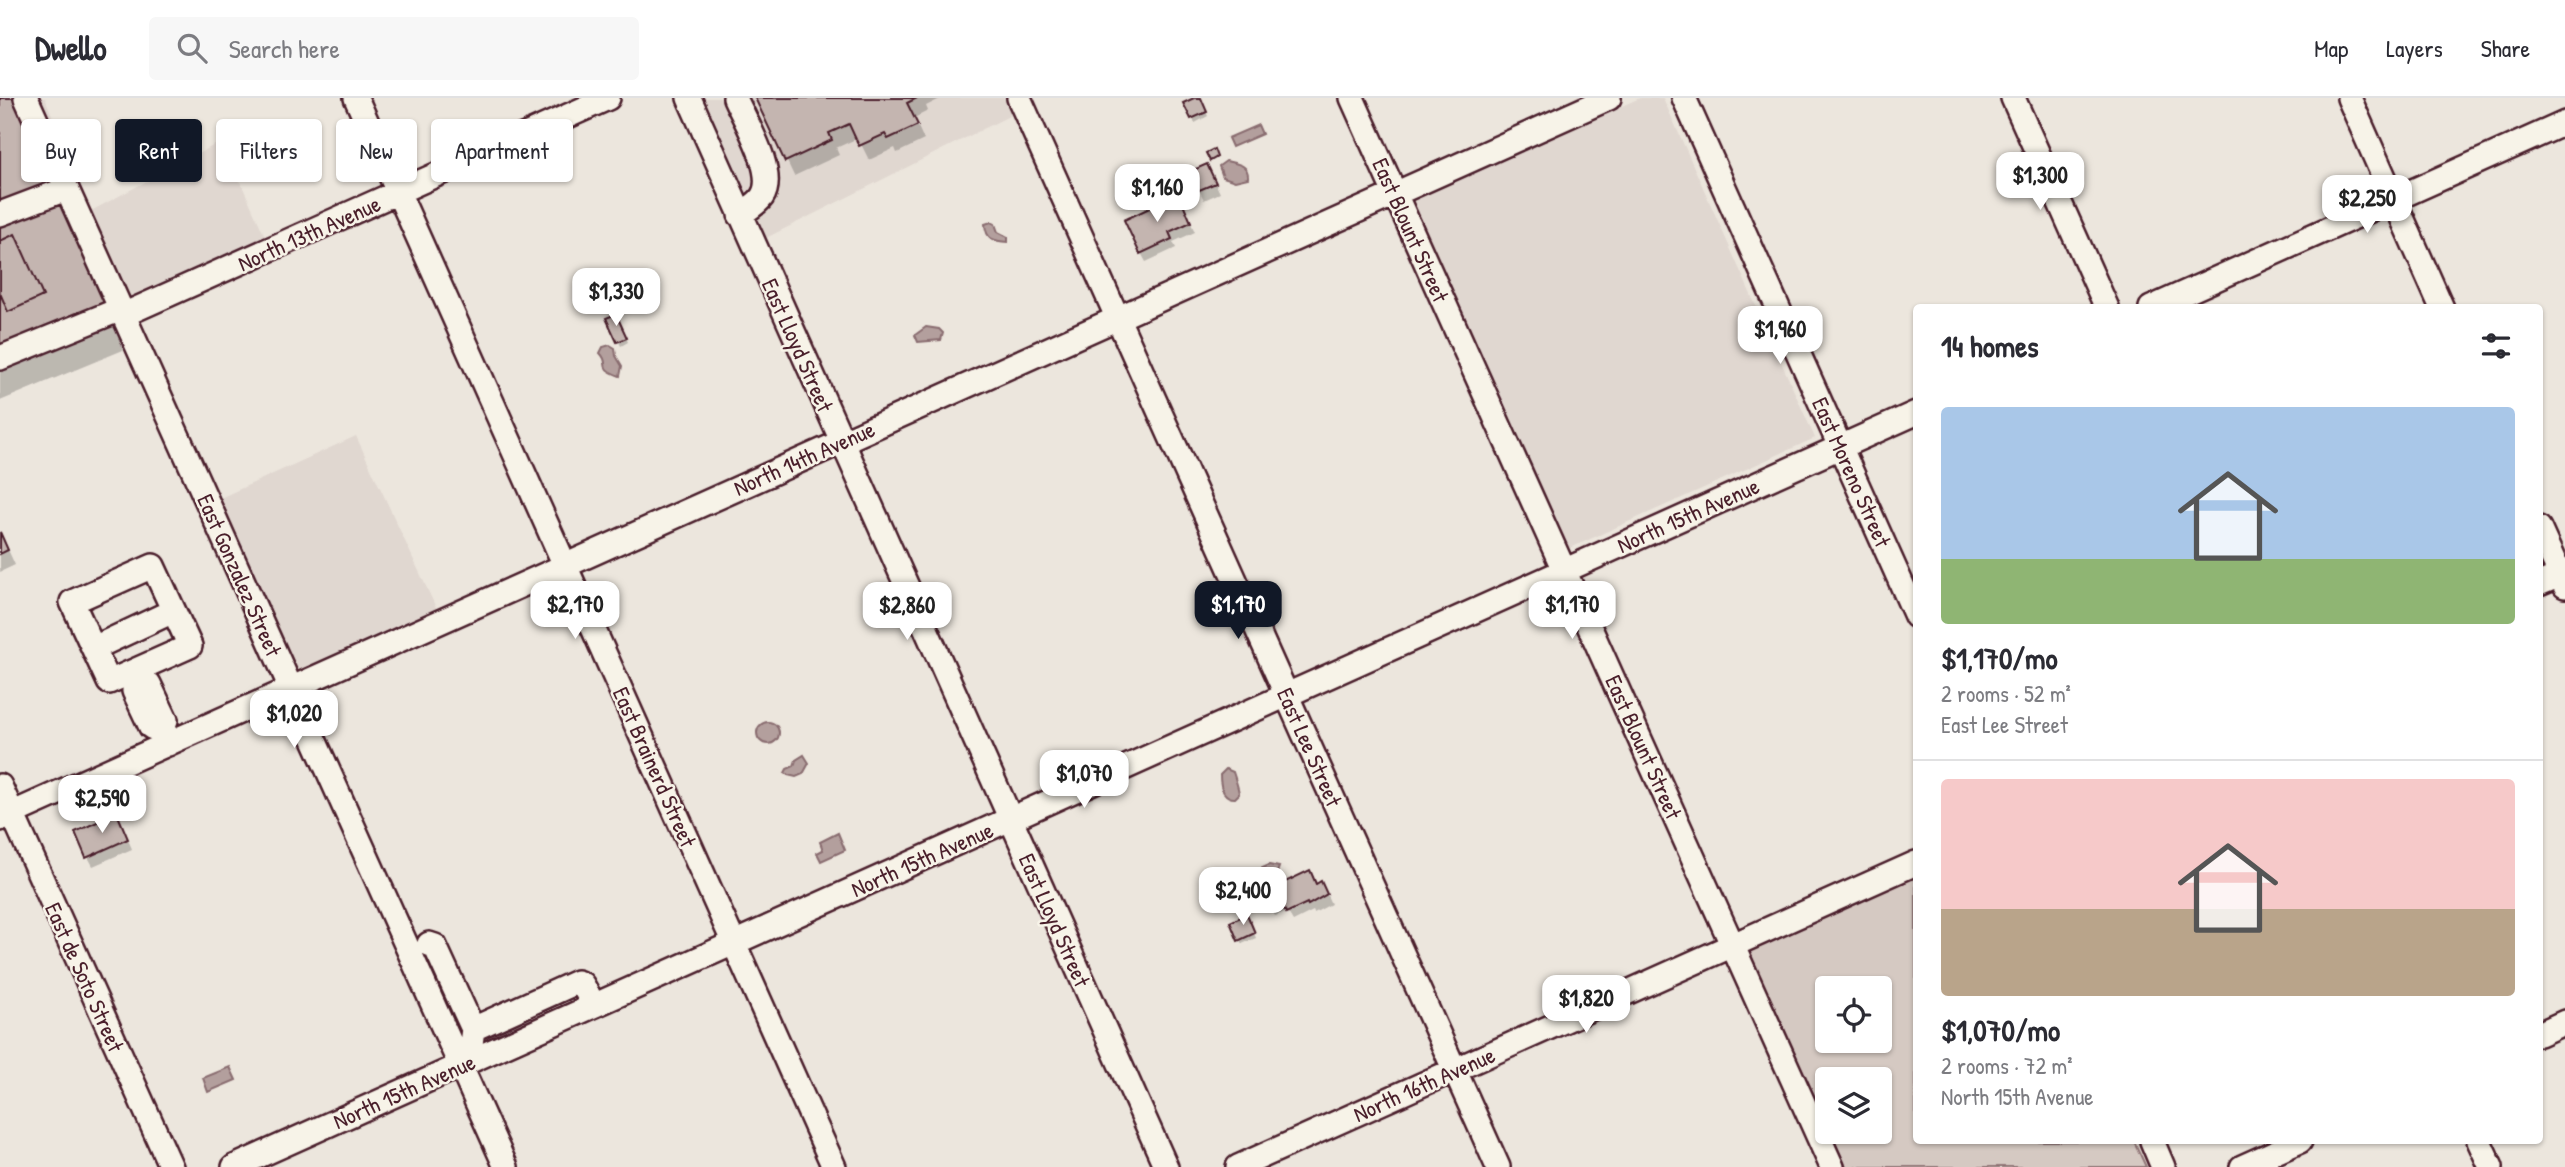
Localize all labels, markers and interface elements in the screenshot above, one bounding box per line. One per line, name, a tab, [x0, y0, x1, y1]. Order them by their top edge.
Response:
search box	[149, 17, 639, 80]
text: Dwello	[35, 26, 107, 70]
icon: search	[173, 29, 211, 67]
text: Search here	[229, 31, 340, 66]
text: Map	[2314, 32, 2348, 64]
text: Layers	[2386, 32, 2443, 64]
text: Share	[2481, 32, 2530, 64]
chip: Buy	[21, 119, 101, 182]
chip: Rent	[115, 119, 202, 182]
chip: Filters	[216, 119, 322, 182]
chip: New	[336, 119, 417, 182]
chip: Apartment	[431, 119, 573, 182]
pin: $1,300	[1983, 152, 2097, 212]
street label: East Blount Street	[1365, 153, 1457, 308]
text: $1,300	[2012, 159, 2068, 190]
pin: $1,160	[1100, 164, 1214, 224]
text: $1,160	[1131, 171, 1183, 202]
pin: $2,250	[2310, 176, 2424, 235]
text: $2,250	[2338, 182, 2396, 213]
street label: North 13th Avenue	[233, 188, 385, 278]
pin: $1,330	[559, 268, 673, 328]
street label: East Lloyd Street	[755, 274, 842, 417]
text: $1,330	[588, 275, 644, 306]
pin: $1,960	[1723, 306, 1837, 366]
text: $1,960	[1754, 313, 1806, 344]
text: 14 homes	[1941, 326, 2039, 366]
icon: filters	[2477, 327, 2515, 365]
street label: East Moreno Street	[1805, 392, 1899, 553]
street label: North 14th Avenue	[729, 413, 879, 503]
icon: home	[2165, 453, 2291, 579]
street label: North 15th Avenue	[1612, 470, 1764, 560]
street label: East Gonzalez Street	[190, 489, 290, 662]
pin: $2,170	[518, 582, 632, 641]
pin: $2,860	[850, 582, 964, 642]
pin: $1,170	[1181, 582, 1295, 641]
pin: $1,170	[1515, 582, 1629, 641]
text: $2,170	[546, 588, 604, 619]
text: $1,170	[1211, 588, 1265, 619]
text: $1,170	[1545, 588, 1599, 619]
text: $2,860	[879, 589, 935, 620]
text: $1,170/mo	[1941, 638, 2058, 678]
street label: East Blount Street	[1598, 670, 1690, 825]
text: 2 rooms · 52 m²	[1941, 678, 2071, 709]
street label: East Brainerd Street	[606, 682, 705, 853]
street label: East Lee Street	[1270, 683, 1350, 812]
pin: $1,020	[237, 690, 351, 750]
text: $1,020	[266, 697, 322, 728]
text: East Lee Street	[1941, 709, 2068, 740]
pin: $1,070	[1027, 750, 1141, 810]
text: $1,070	[1056, 757, 1112, 788]
pin: $2,590	[45, 776, 159, 835]
text: $2,590	[74, 782, 130, 813]
street label: North 15th Avenue	[846, 814, 998, 904]
icon: home	[2165, 825, 2291, 951]
street label: East Lloyd Street	[1012, 849, 1099, 992]
pin: $2,400	[1186, 868, 1300, 927]
text: $2,400	[1215, 874, 1271, 905]
street label: East de Soto Street	[38, 897, 132, 1058]
pin: $1,820	[1529, 976, 1643, 1035]
map controls	[1815, 976, 1892, 1144]
button: locate	[1815, 976, 1892, 1053]
text: $1,820	[1558, 982, 1614, 1013]
text: $1,070/mo	[1941, 1010, 2060, 1050]
street label: North 16th Avenue	[1348, 1039, 1500, 1129]
street label: North 15th Avenue	[328, 1046, 480, 1136]
text: 2 rooms · 72 m²	[1941, 1050, 2073, 1081]
button: layers	[1815, 1067, 1892, 1144]
text: North 15th Avenue	[1941, 1081, 2094, 1112]

